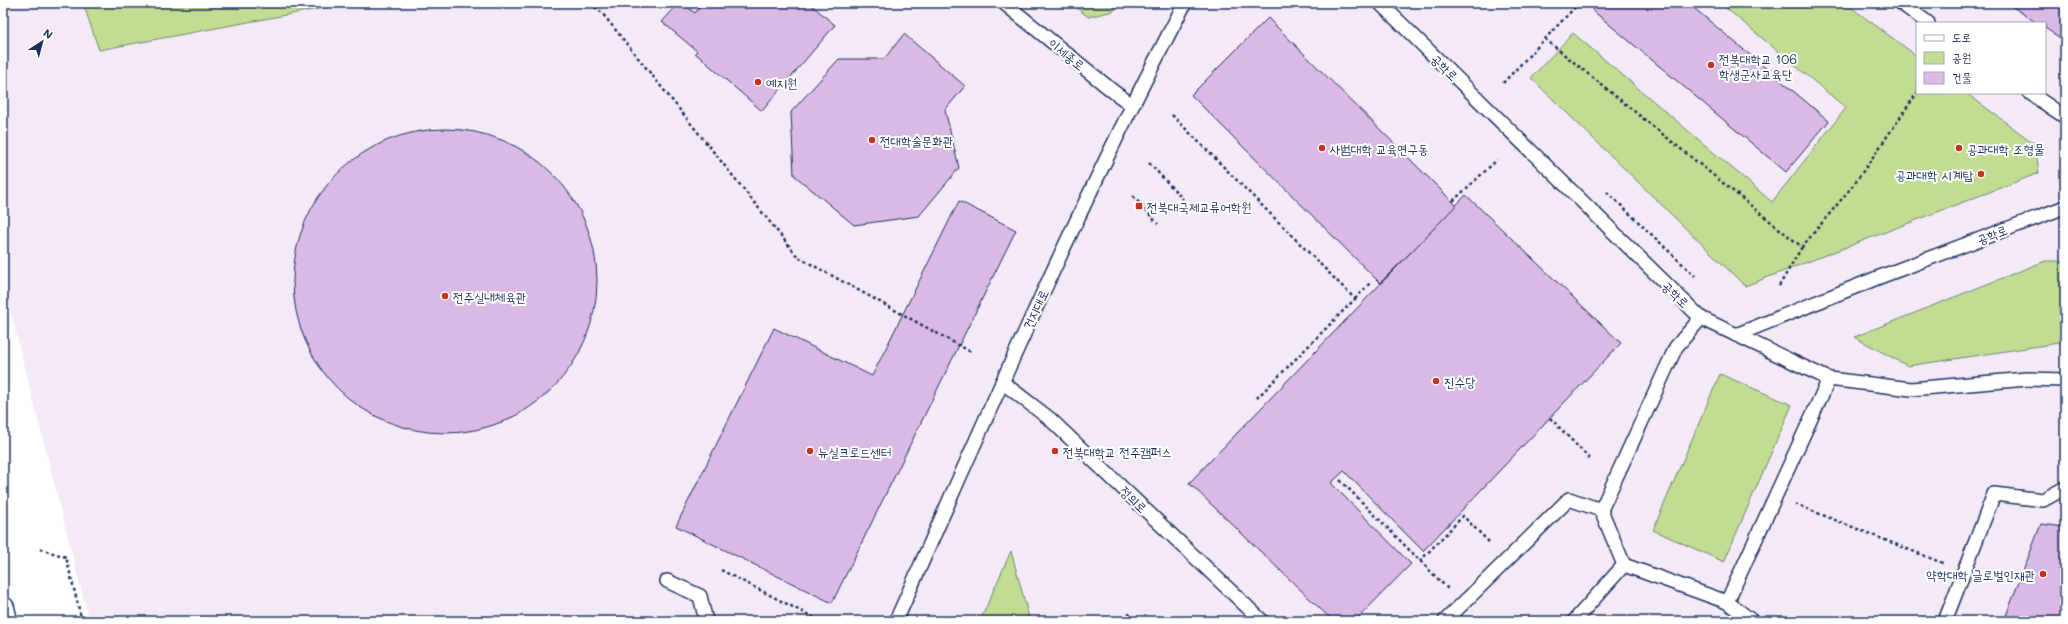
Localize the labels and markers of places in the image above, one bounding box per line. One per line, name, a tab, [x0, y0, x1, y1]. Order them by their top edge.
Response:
place label: 전북대학교 106 학생군사교육단	[1719, 50, 1797, 82]
marker: 전북대학교 106 학생군사교육단	[1706, 60, 1716, 70]
place label: 예지원	[766, 74, 797, 91]
marker: 예지원	[753, 77, 763, 87]
place label: 전대학술문화관	[880, 132, 953, 149]
marker: 전대학술문화관	[867, 135, 877, 145]
place label: 사범대학 교육연구동	[1329, 140, 1428, 157]
place label: 공과대학 조형물	[1967, 140, 2044, 157]
marker: 사범대학 교육연구동	[1317, 143, 1327, 153]
marker: 공과대학 조형물	[1954, 143, 1964, 153]
place label: 공과대학 시계탑	[1896, 166, 1974, 183]
marker: 공과대학 시계탑	[1976, 169, 1986, 179]
place label: 전북대국제교류어학원	[1147, 198, 1252, 215]
marker: 전북대국제교류어학원	[1134, 201, 1144, 211]
place label: 전주실내체육관	[453, 288, 526, 305]
marker: 전주실내체육관	[440, 291, 450, 301]
place label: 진수당	[1444, 373, 1476, 390]
marker: 진수당	[1431, 376, 1441, 386]
place label: 뉴실크로드센터	[818, 443, 891, 460]
place label: 전북대학교 전주캠퍼스	[1063, 443, 1172, 460]
marker: 뉴실크로드센터	[805, 446, 815, 456]
marker: 전북대학교 전주캠퍼스	[1050, 446, 1060, 456]
place label: 약학대학 글로벌인재관	[1926, 566, 2035, 583]
marker: 약학대학 글로벌인재관	[2038, 569, 2048, 579]

